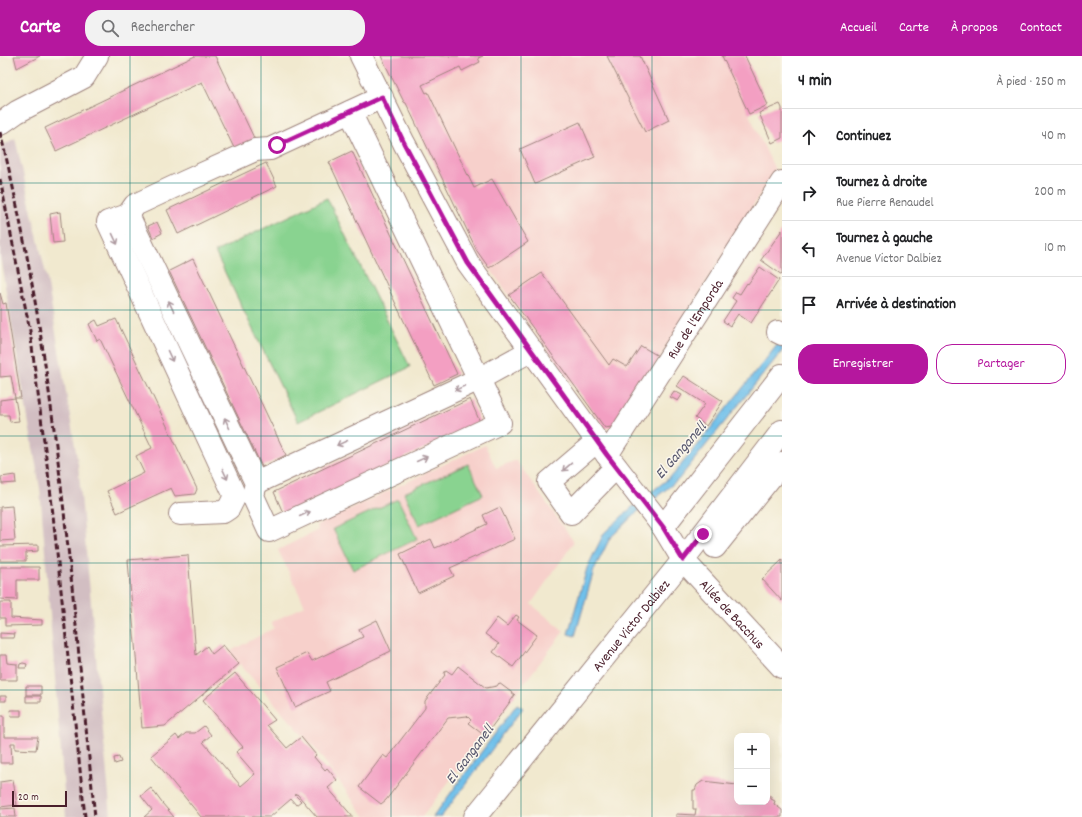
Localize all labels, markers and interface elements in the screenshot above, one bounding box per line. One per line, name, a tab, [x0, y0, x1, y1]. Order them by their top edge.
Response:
search box	[85, 10, 365, 46]
text: Carte	[20, 15, 61, 42]
icon: search	[99, 17, 121, 39]
text: Rechercher	[131, 17, 195, 39]
text: Accueil	[840, 18, 877, 38]
text: Carte	[899, 18, 929, 38]
text: À propos	[951, 18, 998, 38]
text: Contact	[1020, 18, 1062, 38]
text: 4 min	[798, 70, 832, 94]
text: À pied · 250 m	[996, 73, 1066, 92]
icon: ahead	[798, 126, 820, 148]
text: Continuez	[836, 126, 891, 148]
text: 40 m	[1042, 127, 1066, 146]
route start	[268, 136, 286, 154]
text: Tournez à droite	[836, 172, 927, 194]
icon: right	[798, 182, 820, 204]
text: 200 m	[1034, 183, 1066, 202]
text: Rue Pierre Renaudel	[836, 194, 934, 213]
text: Tournez à gauche	[836, 228, 933, 250]
one-way arrow	[112, 232, 120, 244]
icon: left	[798, 238, 820, 260]
text: 10 m	[1044, 239, 1066, 258]
text: Avenue Victor Dalbiez	[836, 250, 941, 269]
street label: Rue de l'Emporda	[663, 275, 729, 364]
icon: arrive	[798, 294, 820, 316]
text: Arrivée à destination	[836, 294, 956, 316]
one-way arrow	[167, 300, 174, 312]
button: Enregistrer	[798, 344, 928, 384]
button: Partager	[936, 344, 1066, 384]
one-way arrow	[167, 350, 174, 362]
one-way arrow	[455, 385, 467, 392]
one-way arrow	[223, 417, 230, 429]
water label: El Ganganell	[650, 417, 714, 485]
one-way arrow	[337, 440, 349, 447]
one-way arrow	[416, 455, 428, 462]
one-way arrow	[562, 462, 573, 471]
one-way arrow	[222, 468, 229, 480]
one-way arrow	[298, 510, 310, 517]
route end	[694, 525, 712, 543]
street label: Avenue Victor Dalbiez	[588, 575, 676, 677]
street label: Allée de Bacchus	[694, 576, 769, 654]
water label: El Ganganell	[441, 720, 501, 790]
map controls	[734, 733, 770, 805]
button: +	[734, 733, 770, 769]
button: −	[734, 769, 770, 805]
scale bar	[12, 789, 67, 808]
text: 20 m	[18, 790, 39, 806]

